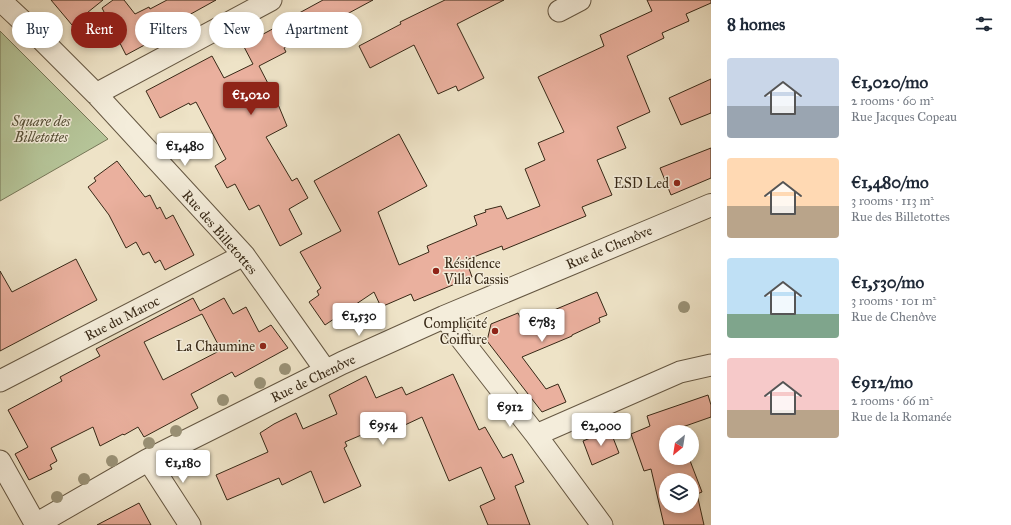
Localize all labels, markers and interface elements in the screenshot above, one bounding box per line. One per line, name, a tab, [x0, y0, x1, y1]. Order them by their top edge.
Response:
chip: Buy	[12, 12, 63, 48]
chip: Rent	[71, 12, 127, 48]
chip: Filters	[135, 12, 201, 48]
chip: New	[209, 12, 264, 48]
chip: Apartment	[272, 12, 362, 48]
icon: filters	[973, 13, 995, 35]
text: 8 homes	[727, 14, 785, 35]
text: €1,020/mo	[851, 72, 928, 93]
icon: home	[759, 74, 807, 122]
pin: €1,020	[218, 82, 284, 116]
text: €1,020	[232, 87, 270, 103]
text: 2 rooms · 60 m²	[851, 93, 934, 109]
text: Rue Jacques Copeau	[851, 109, 957, 125]
park label: Square des Billetottes	[11, 113, 71, 146]
pin: €1,480	[152, 133, 218, 167]
text: €1,480	[166, 138, 204, 154]
text: €1,480/mo	[851, 172, 929, 193]
icon: home	[759, 174, 807, 222]
place label: ESD Led	[614, 175, 669, 192]
marker: ESD Led	[672, 178, 682, 188]
street label: Rue des Billetottes	[178, 187, 261, 278]
text: 3 rooms · 113 m²	[851, 193, 934, 209]
text: Rue des Billetottes	[851, 209, 950, 225]
street label: Rue de Chenôve	[564, 222, 655, 273]
place label: Résidence Villa Cassis	[443, 255, 509, 288]
marker: Résidence Villa Cassis	[431, 266, 441, 276]
text: €1,530/mo	[851, 272, 924, 293]
icon: home	[759, 274, 807, 322]
street label: Rue du Maroc	[82, 292, 163, 345]
text: 3 rooms · 101 m²	[851, 293, 936, 309]
pin: €1,530	[326, 303, 392, 337]
text: €1,530	[342, 308, 376, 324]
pin: €783	[518, 309, 566, 343]
text: Rue de Chenôve	[851, 309, 936, 325]
text: €783	[529, 314, 555, 330]
place label: Complicité Coiffure	[424, 315, 487, 348]
marker: Complicité Coiffure	[490, 326, 500, 336]
place label: La Chaumine	[176, 338, 255, 355]
marker: La Chaumine	[258, 341, 268, 351]
street label: Rue de Chenôve	[268, 351, 358, 406]
text: €912/mo	[851, 372, 913, 393]
icon: home	[759, 374, 807, 422]
text: 2 rooms · 66 m²	[851, 393, 933, 409]
pin: €912	[486, 394, 534, 428]
text: €912	[497, 399, 523, 415]
text: Rue de la Romanée	[851, 409, 952, 425]
pin: €954	[359, 412, 407, 446]
pin: €2,000	[568, 413, 634, 447]
text: €954	[369, 417, 397, 433]
text: €2,000	[581, 418, 621, 434]
north arrow	[659, 425, 699, 465]
map controls	[659, 425, 699, 513]
pin: €1,180	[150, 450, 216, 484]
text: €1,180	[165, 455, 201, 471]
button: layers	[659, 473, 699, 513]

